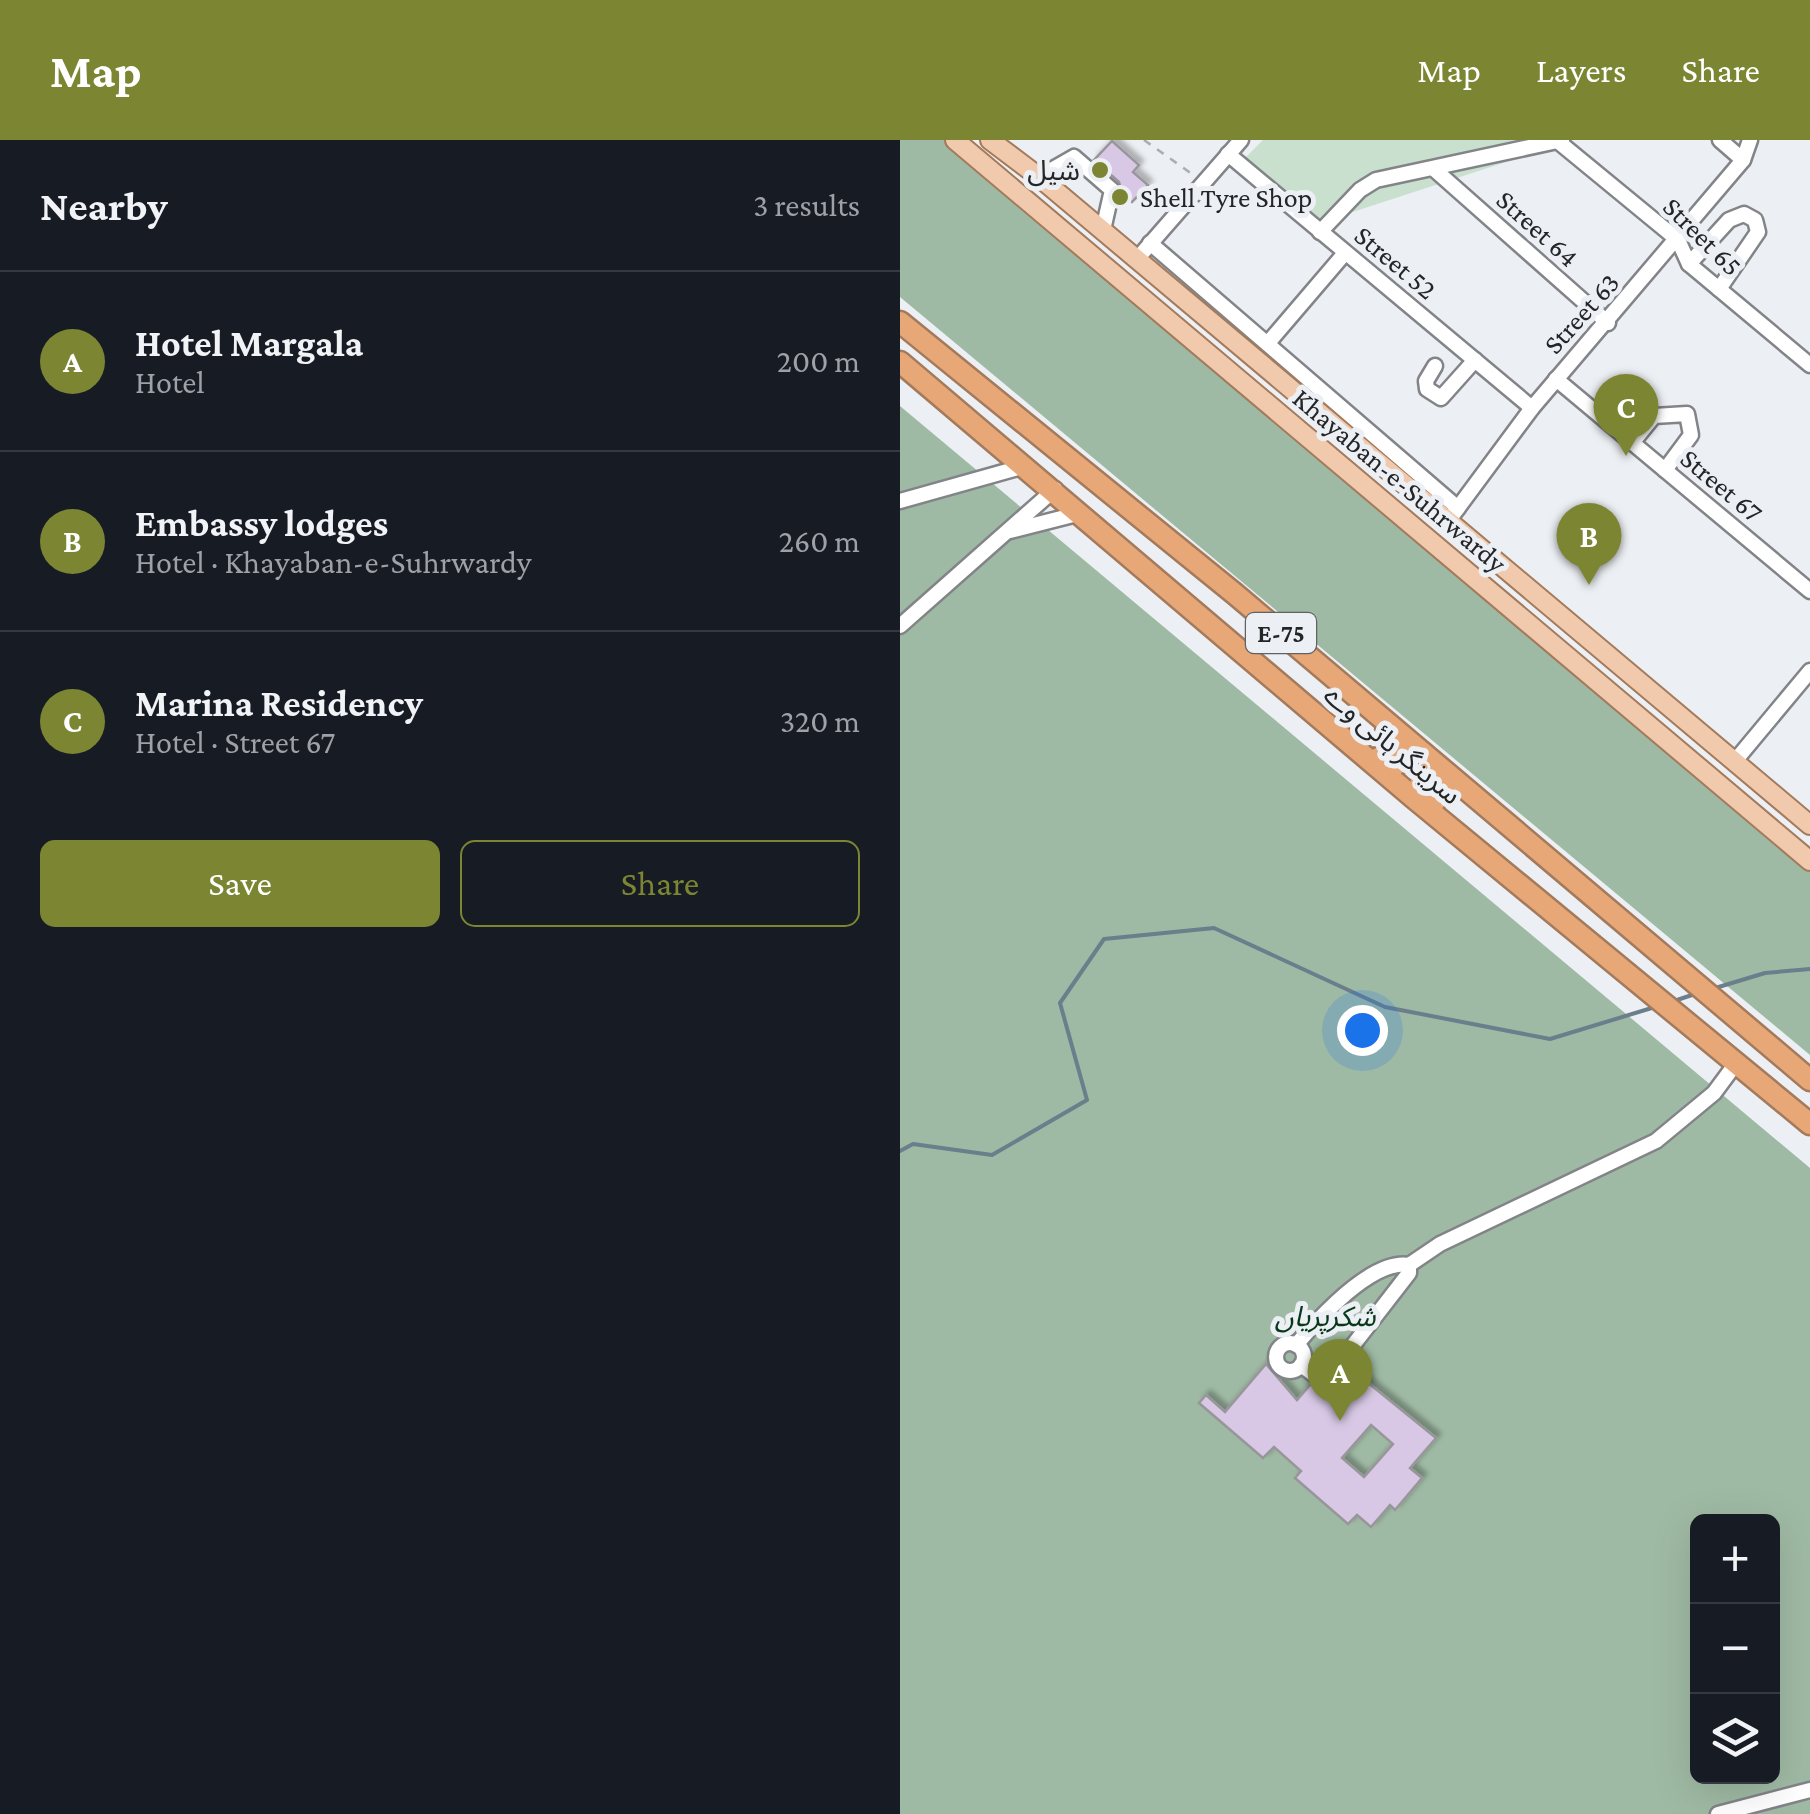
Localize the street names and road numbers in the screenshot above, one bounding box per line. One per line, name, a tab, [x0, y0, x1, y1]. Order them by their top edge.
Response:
street label: Street 64	[1490, 184, 1585, 273]
street label: Street 65	[1657, 191, 1748, 282]
street label: Street 52	[1349, 219, 1443, 305]
street label: Street 63	[1537, 267, 1625, 360]
street label: Khayaban-e-Suhrwardy	[1287, 382, 1513, 579]
street label: Street 67	[1675, 442, 1769, 528]
road number: E-75	[1246, 613, 1316, 653]
street label: سرینگر ہائی وے	[1317, 678, 1467, 811]

